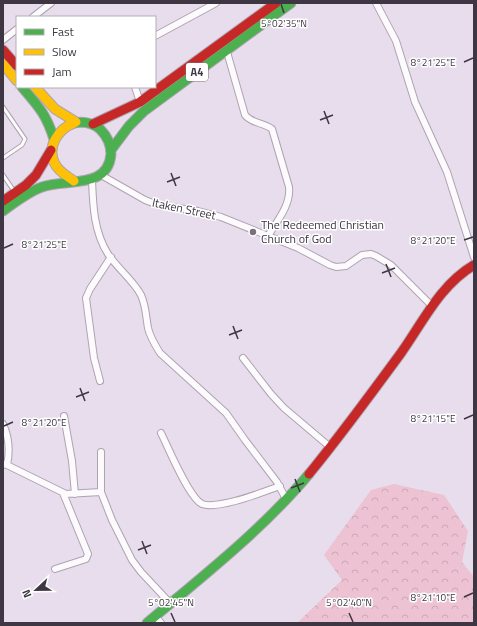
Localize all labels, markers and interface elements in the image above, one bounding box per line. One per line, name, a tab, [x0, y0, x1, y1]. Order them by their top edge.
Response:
legend	[16, 16, 156, 88]
text: 5°02'35"N	[261, 16, 307, 31]
text: Fast	[52, 22, 75, 41]
text: Slow	[52, 42, 77, 61]
text: 8°21'25"E	[411, 55, 456, 70]
text: Jam	[52, 62, 72, 81]
road number: A4	[186, 63, 208, 81]
street label: Itaken Street	[150, 192, 219, 225]
place label: The Redeemed Christian Church of God	[261, 215, 384, 248]
marker: The Redeemed Christian Church of God	[248, 227, 258, 237]
text: 8°21'20"E	[411, 233, 456, 248]
text: 8°21'25"E	[22, 237, 67, 252]
text: 8°21'15"E	[411, 411, 456, 426]
text: 8°21'20"E	[22, 415, 67, 430]
north arrow	[16, 570, 56, 610]
text: N	[18, 587, 36, 600]
text: 8°21'10"E	[411, 590, 456, 605]
text: 5°02'45"N	[148, 595, 194, 610]
text: 5°02'40"N	[326, 595, 372, 610]

